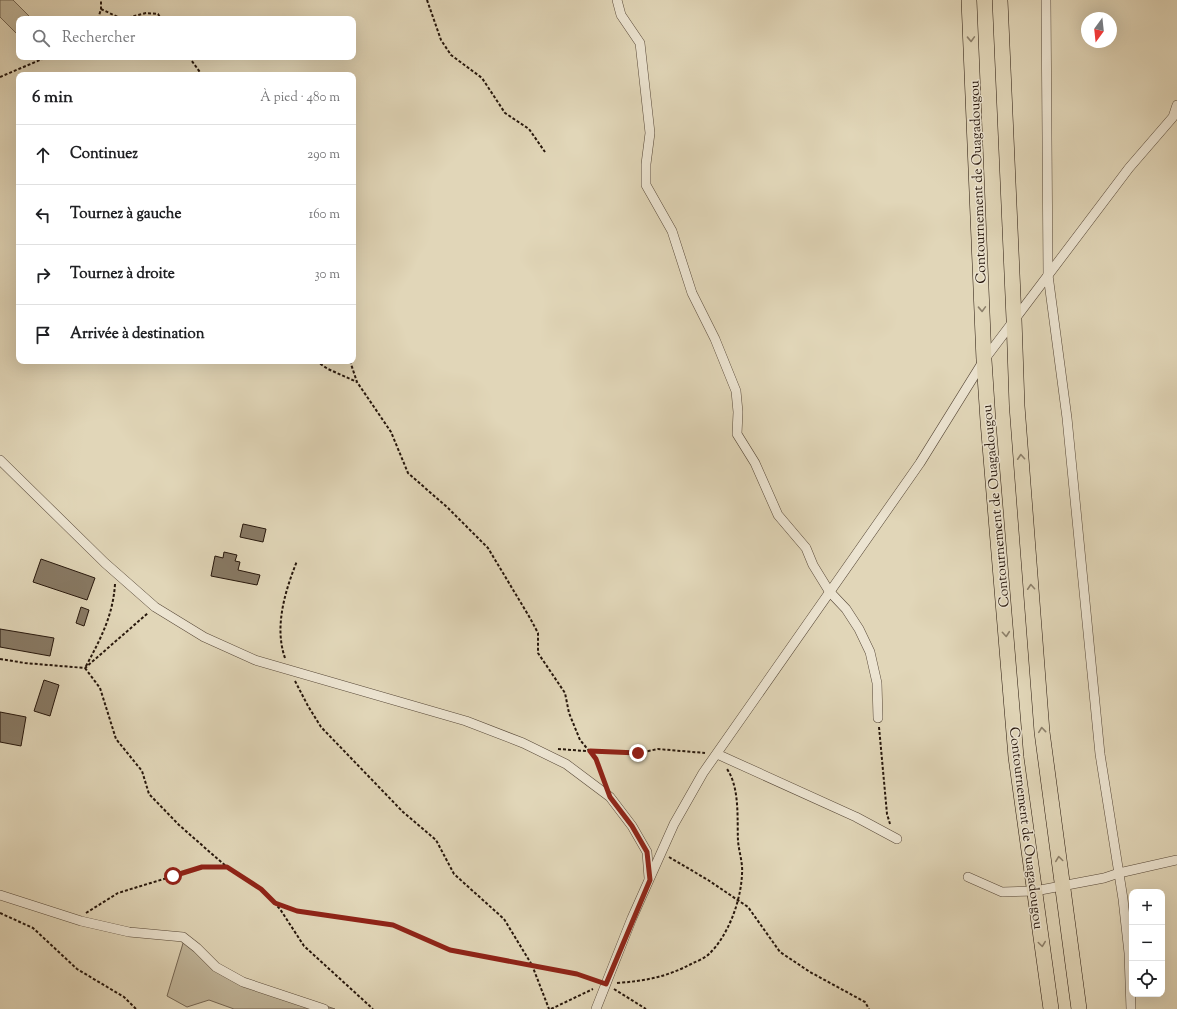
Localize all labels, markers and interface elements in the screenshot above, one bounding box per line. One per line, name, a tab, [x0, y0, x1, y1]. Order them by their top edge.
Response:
north arrow	[1081, 12, 1117, 48]
search box	[16, 16, 356, 60]
icon: search	[30, 27, 52, 49]
text: Rechercher	[62, 28, 135, 49]
one-way arrow	[966, 36, 975, 42]
street label: Contournement de Ouagadougou	[965, 80, 993, 284]
text: 6 min	[32, 86, 73, 110]
text: À pied · 480 m	[260, 89, 340, 107]
icon: ahead	[32, 144, 54, 166]
text: Continuez	[70, 144, 138, 165]
text: 290 m	[307, 146, 340, 164]
icon: left	[32, 204, 54, 226]
text: Tournez à gauche	[70, 204, 181, 225]
text: 160 m	[309, 206, 340, 224]
icon: right	[32, 264, 54, 286]
text: Tournez à droite	[70, 264, 175, 285]
text: 30 m	[314, 266, 340, 284]
one-way arrow	[978, 306, 986, 312]
icon: arrive	[32, 324, 54, 346]
text: Arrivée à destination	[70, 324, 205, 345]
street label: Contournement de Ouagadougou	[978, 404, 1016, 608]
one-way arrow	[1016, 454, 1025, 460]
one-way arrow	[1026, 584, 1035, 590]
one-way arrow	[1001, 631, 1010, 637]
street label: Contournement de Ouagadougou	[1003, 726, 1047, 930]
one-way arrow	[1038, 727, 1047, 734]
route end	[629, 744, 647, 762]
one-way arrow	[1055, 856, 1064, 862]
route start	[164, 867, 182, 885]
map controls	[1129, 889, 1165, 997]
button: +	[1129, 889, 1165, 925]
button: −	[1129, 925, 1165, 961]
one-way arrow	[1037, 941, 1046, 947]
button: locate	[1129, 961, 1165, 997]

